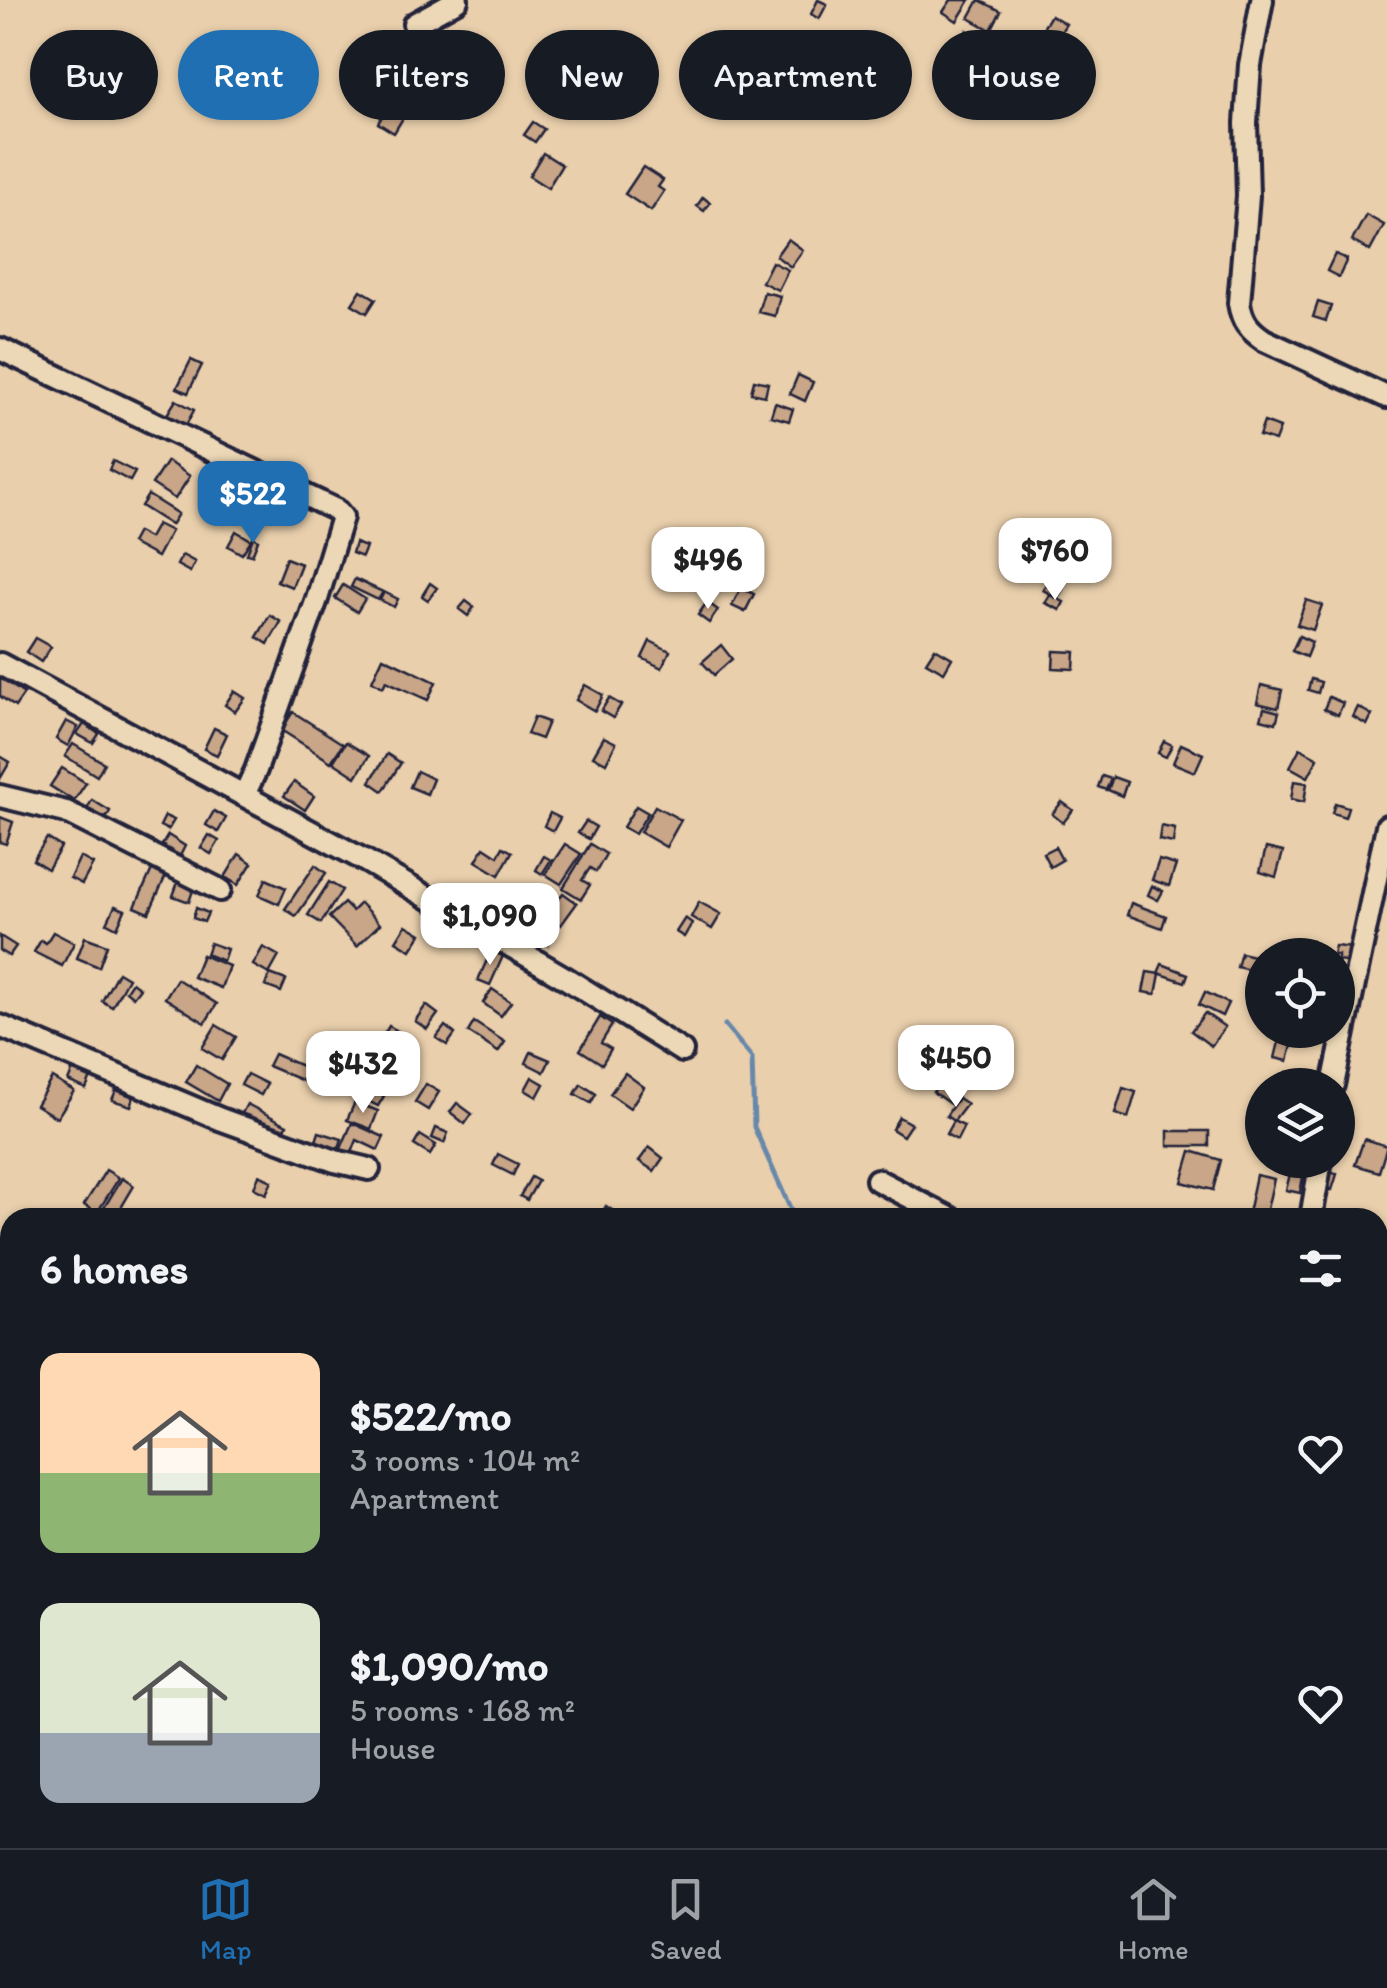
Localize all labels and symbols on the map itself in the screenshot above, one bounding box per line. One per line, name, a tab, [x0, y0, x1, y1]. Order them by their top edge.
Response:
pin: $522	[194, 461, 312, 546]
pin: $760	[996, 518, 1114, 603]
pin: $496	[649, 527, 767, 612]
pin: $1,090	[409, 883, 571, 968]
pin: $450	[897, 1025, 1015, 1110]
pin: $432	[304, 1031, 422, 1116]

